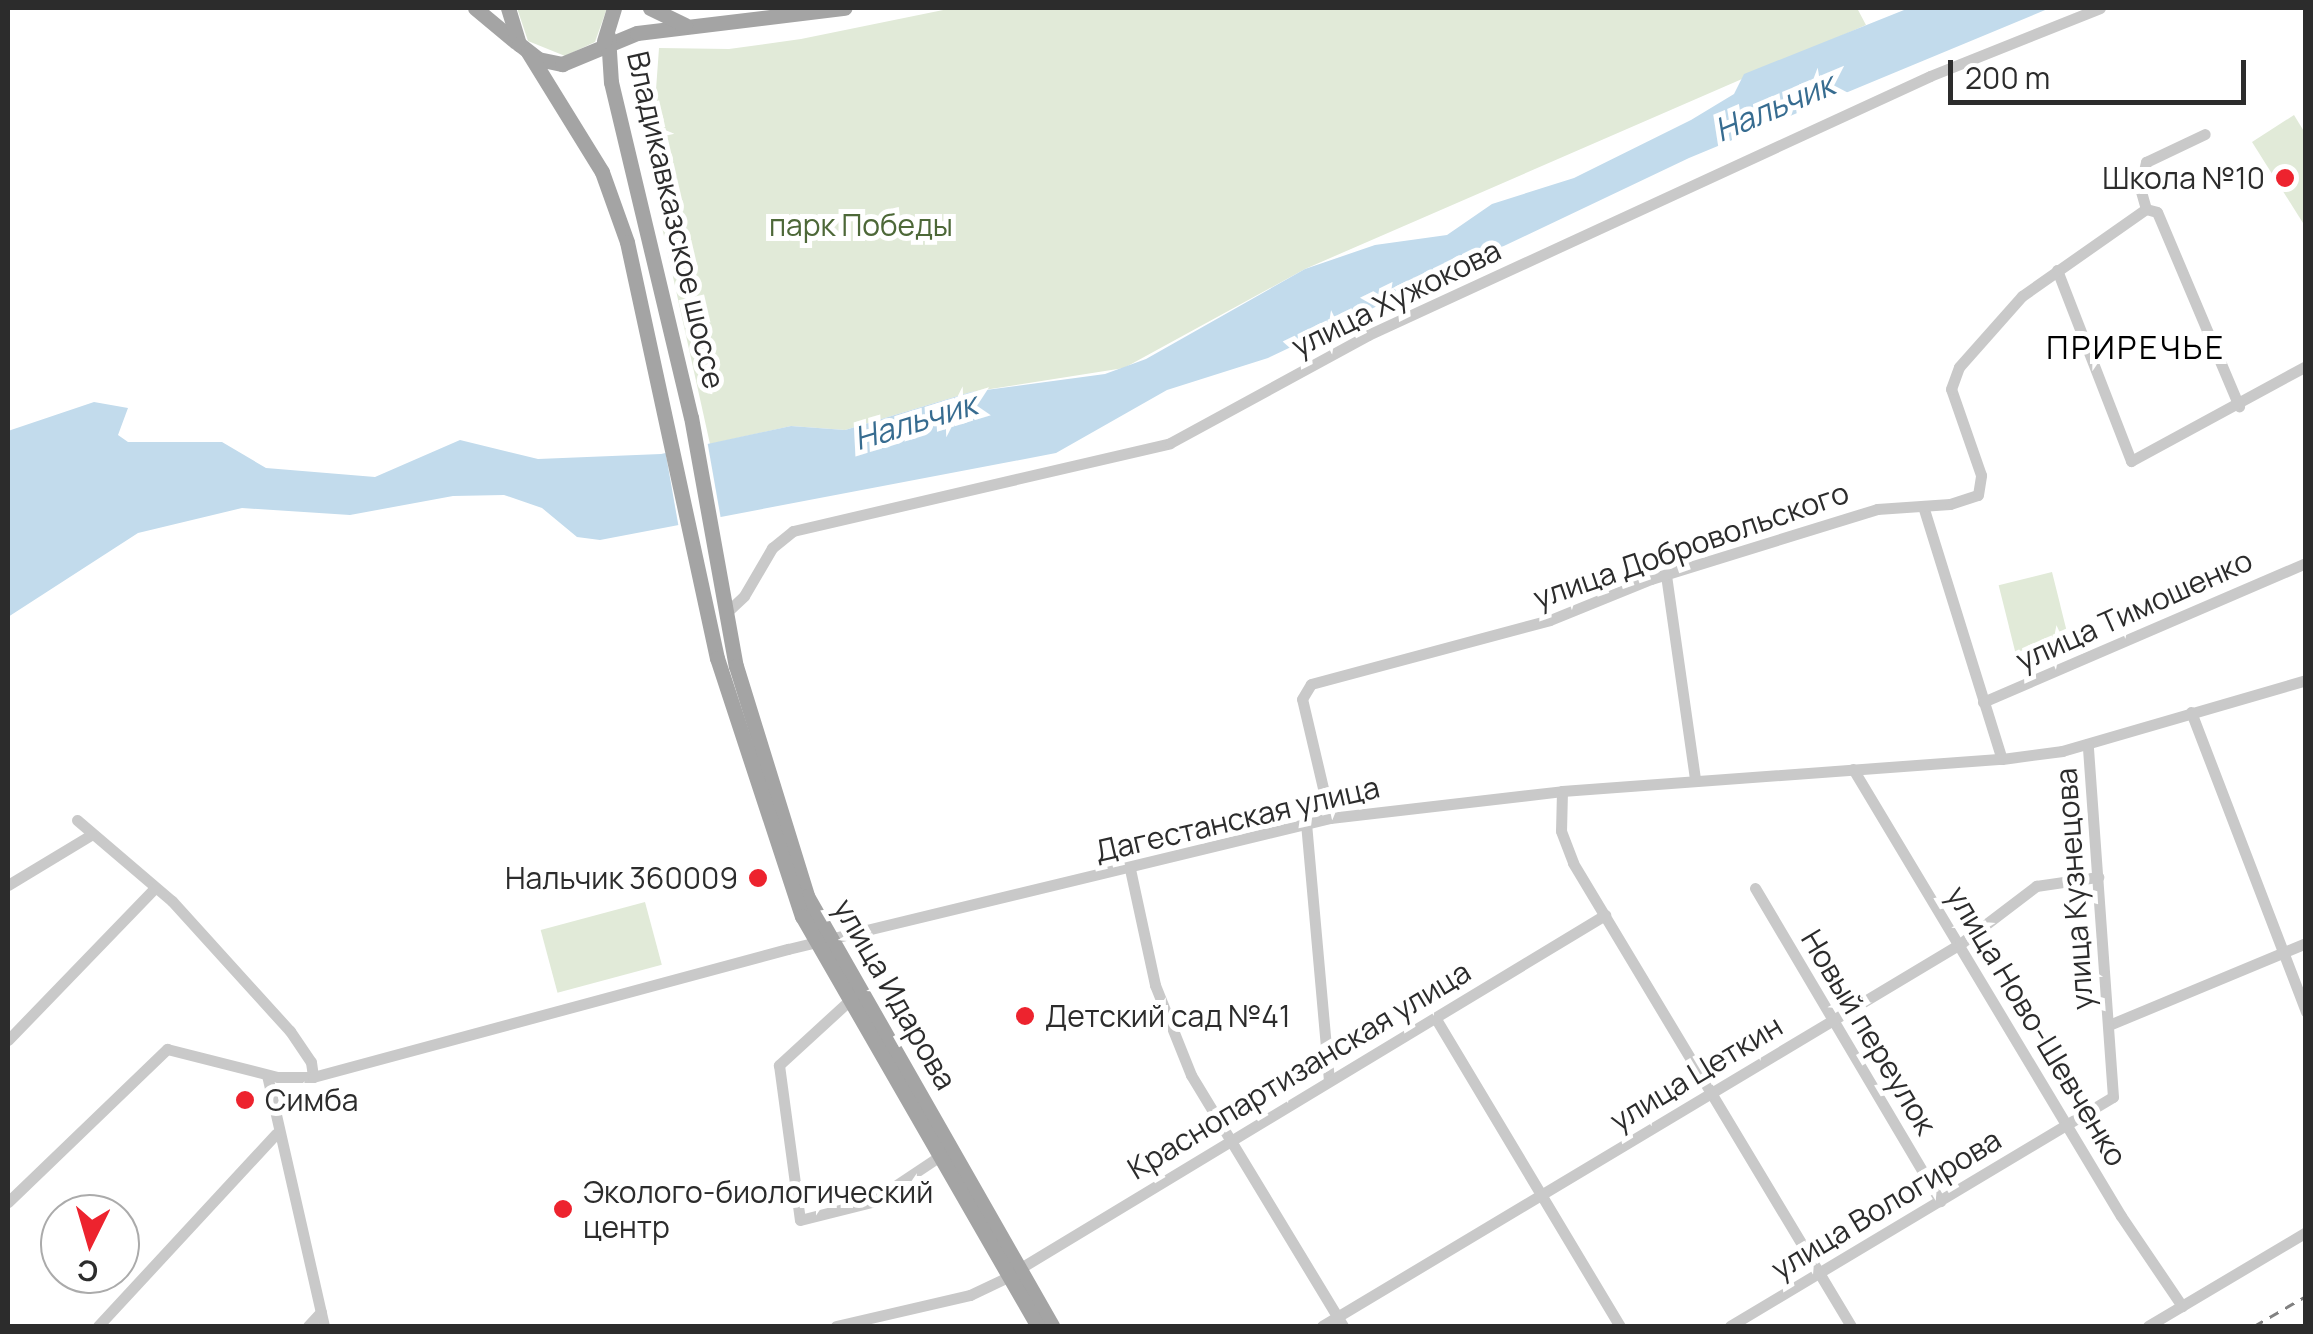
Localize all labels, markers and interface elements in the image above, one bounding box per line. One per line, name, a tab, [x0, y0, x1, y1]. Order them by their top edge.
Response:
scale bar	[1953, 40, 2250, 102]
street label: Владикавказское шоссе	[620, 48, 732, 392]
text: 200 m	[1965, 57, 2050, 98]
water label: Нальчик	[1708, 65, 1840, 149]
place label: Школа №10	[2102, 160, 2265, 196]
marker: Школа №10	[2274, 167, 2296, 189]
park label: парк Победы	[769, 207, 953, 243]
street label: улица Хужокова	[1286, 232, 1506, 364]
district label: ПРИРЕЧЬЕ	[2046, 328, 2226, 366]
water label: Нальчик	[849, 384, 981, 458]
street label: улица Добровольского	[1529, 474, 1853, 616]
street label: улица Тимошенко	[2010, 542, 2258, 678]
street label: улица Кузнецова	[2048, 767, 2100, 1011]
street label: Дагестанская улица	[1091, 769, 1383, 869]
place label: Нальчик 360009	[505, 860, 738, 896]
marker: Нальчик 360009	[747, 867, 769, 889]
street label: улица Ново-Шевченко	[1939, 880, 2135, 1172]
street label: улица Идарова	[826, 892, 964, 1096]
street label: Новый переулок	[1794, 923, 1944, 1141]
street label: Краснопартизанская улица	[1121, 953, 1477, 1187]
place label: Детский сад №41	[1045, 998, 1291, 1034]
marker: Детский сад №41	[1014, 1005, 1036, 1027]
street label: улица Цеткин	[1603, 1007, 1789, 1139]
place label: Симба	[265, 1082, 358, 1118]
marker: Симба	[234, 1089, 256, 1111]
street label: улица Вологирова	[1765, 1121, 2007, 1287]
place label: Эколого-биологический центр	[583, 1174, 933, 1244]
north arrow	[40, 1194, 140, 1294]
marker: Эколого-биологический центр	[552, 1198, 574, 1220]
text: С	[76, 1252, 100, 1292]

